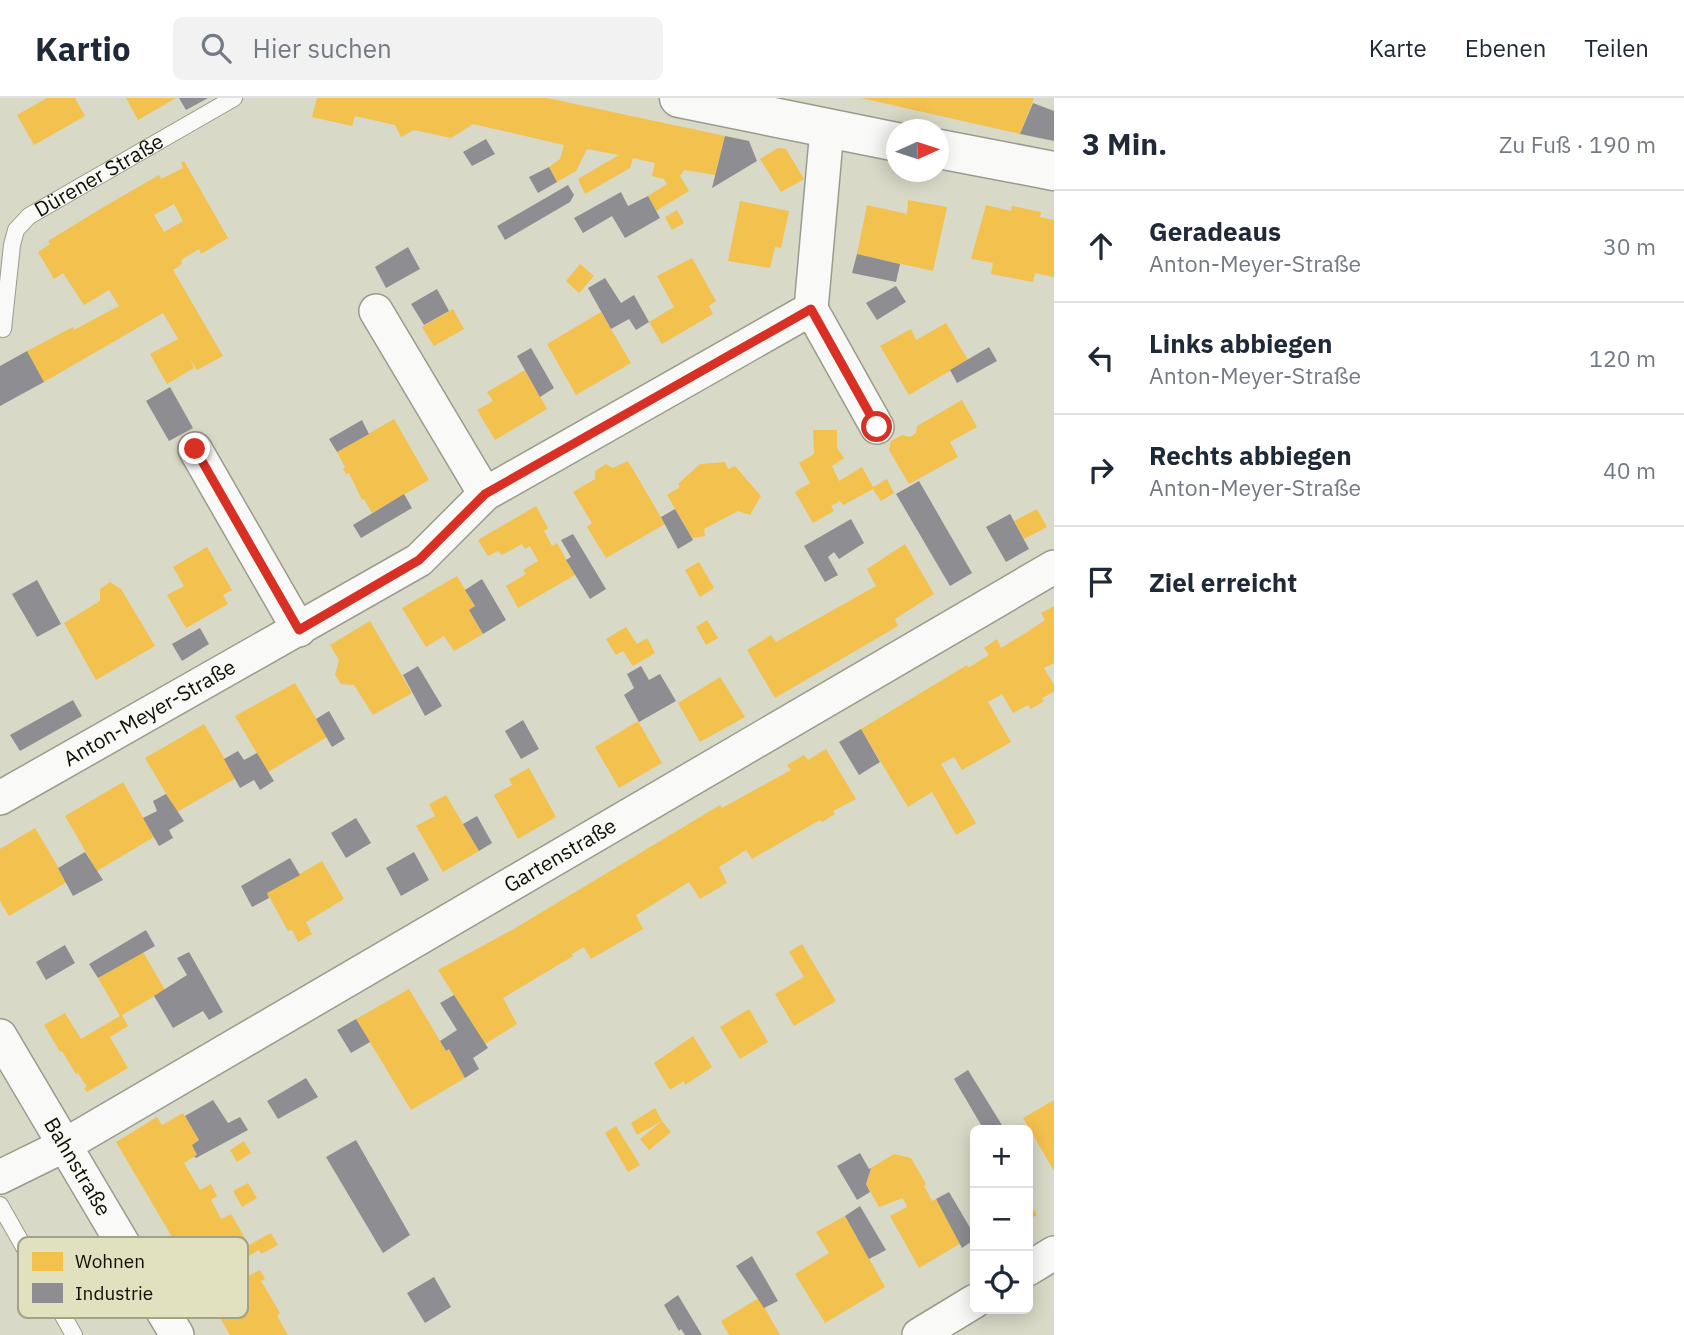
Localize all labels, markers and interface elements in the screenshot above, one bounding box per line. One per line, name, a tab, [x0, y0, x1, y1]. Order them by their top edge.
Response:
search box	[173, 17, 663, 80]
text: Kartio	[35, 27, 131, 70]
icon: search	[197, 29, 235, 67]
text: Hier suchen	[253, 31, 392, 65]
text: Karte	[1369, 32, 1427, 64]
text: Ebenen	[1465, 32, 1546, 64]
text: Teilen	[1584, 32, 1649, 64]
north arrow	[886, 119, 949, 182]
text: 3 Min.	[1082, 124, 1167, 163]
street label: Dürener Straße	[29, 127, 168, 223]
text: Zu Fuß · 190 m	[1499, 129, 1656, 159]
text: Geradeaus	[1149, 214, 1281, 248]
icon: ahead	[1082, 227, 1120, 265]
text: 30 m	[1603, 231, 1656, 261]
text: Anton-Meyer-Straße	[1149, 248, 1361, 278]
text: Links abbiegen	[1149, 326, 1332, 360]
icon: left	[1082, 339, 1120, 377]
text: 120 m	[1589, 343, 1656, 373]
text: Anton-Meyer-Straße	[1149, 360, 1361, 390]
route start	[861, 411, 892, 442]
route end	[179, 433, 210, 464]
text: Rechts abbiegen	[1149, 438, 1352, 472]
icon: right	[1082, 451, 1120, 489]
text: 40 m	[1603, 455, 1656, 485]
text: Anton-Meyer-Straße	[1149, 472, 1361, 502]
icon: arrive	[1082, 563, 1120, 601]
text: Ziel erreicht	[1149, 565, 1297, 599]
street label: Anton-Meyer-Straße	[58, 652, 240, 772]
street label: Gartenstraße	[498, 811, 621, 899]
street label: Bahnstraße	[38, 1112, 118, 1221]
map controls	[970, 1125, 1033, 1314]
button: +	[970, 1125, 1033, 1188]
button: −	[970, 1188, 1033, 1251]
legend	[18, 1237, 248, 1318]
text: Wohnen	[75, 1249, 145, 1273]
button: locate	[970, 1251, 1033, 1314]
text: Industrie	[75, 1281, 153, 1305]

